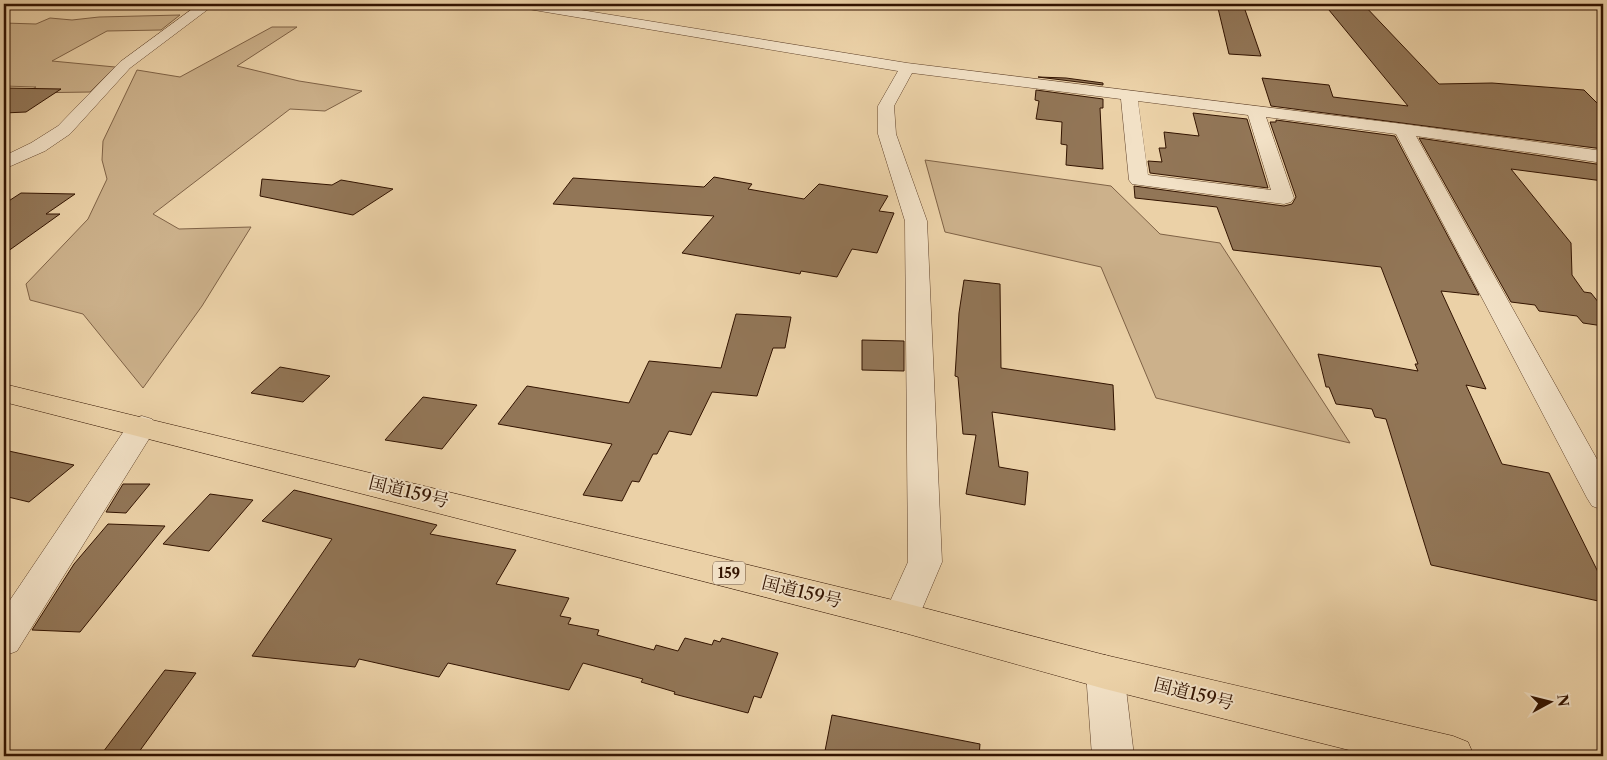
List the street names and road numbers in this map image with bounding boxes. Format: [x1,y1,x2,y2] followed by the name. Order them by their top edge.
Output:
[367,471,451,513] street label: 国道159号
[713,562,745,584] road number: 159
[760,571,844,613] street label: 国道159号
[1152,673,1236,715] street label: 国道159号

